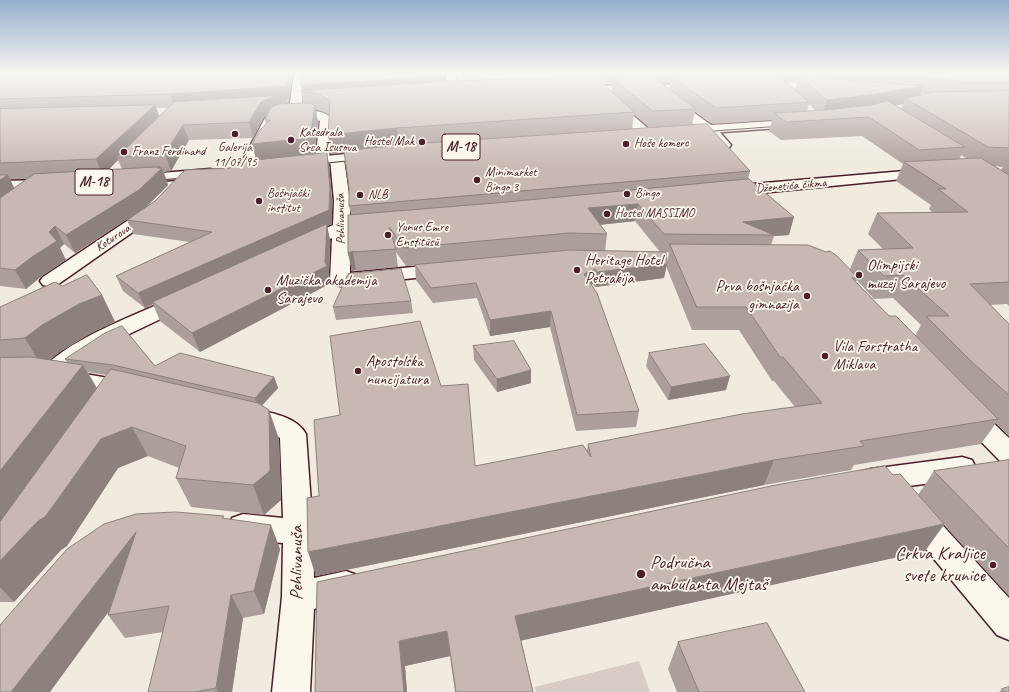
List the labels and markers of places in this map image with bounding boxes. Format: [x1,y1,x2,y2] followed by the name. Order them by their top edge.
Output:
[299,125,356,156] place label: Katedrala Srca Isusova
[230,129,240,139] marker: Galerija 11/07/95
[364,134,414,150] place label: Hostel Mak
[286,135,296,145] marker: Katedrala Srca Isusova
[634,136,689,152] place label: Hoše komerc
[417,137,427,147] marker: Hostel Mak
[621,139,631,149] marker: Hoše komerc
[213,140,257,171] place label: Galerija 11/07/95
[132,144,205,160] place label: Franz Ferdinand
[119,147,129,157] marker: Franz Ferdinand
[485,165,537,196] place label: Minimarket Bingo 3
[472,175,482,185] marker: Minimarket Bingo 3
[267,186,309,217] place label: Bošnjački institut
[635,186,659,202] place label: Bingo
[368,187,388,203] place label: NLB
[622,189,632,199] marker: Bingo
[355,190,365,200] marker: NLB
[254,196,264,206] marker: Bošnjački institut
[615,206,694,222] place label: Hostel MASSIMO
[602,209,612,219] marker: Hostel MASSIMO
[396,220,448,251] place label: Yunus Emre Enstitüsü
[383,230,393,240] marker: Yunus Emre Enstitüsü
[585,251,662,289] place label: Heritage Hotel Petrakija
[867,256,945,294] place label: Olimpijski muzej Sarajevo
[572,265,582,275] marker: Heritage Hotel Petrakija
[854,270,864,280] marker: Olimpijski muzej Sarajevo
[276,271,377,309] place label: Muzička akademija Sarajevo
[716,277,799,315] place label: Prva bošnjačka gimnazija
[263,285,273,295] marker: Muzička akademija Sarajevo
[802,291,812,301] marker: Prva bošnjačka gimnazija
[833,337,917,375] place label: Vila Forstratha Miklaua
[820,351,830,361] marker: Vila Forstratha Miklaua
[366,352,428,390] place label: Apostolska nuncijatura
[353,366,363,376] marker: Apostolska nuncijatura
[895,543,985,587] place label: Crkva Kraljice svete krunice
[650,552,767,596] place label: Područna ambulanta Mejtaš
[988,560,998,570] marker: Crkva Kraljice svete krunice
[635,568,647,580] marker: Područna ambulanta Mejtaš

